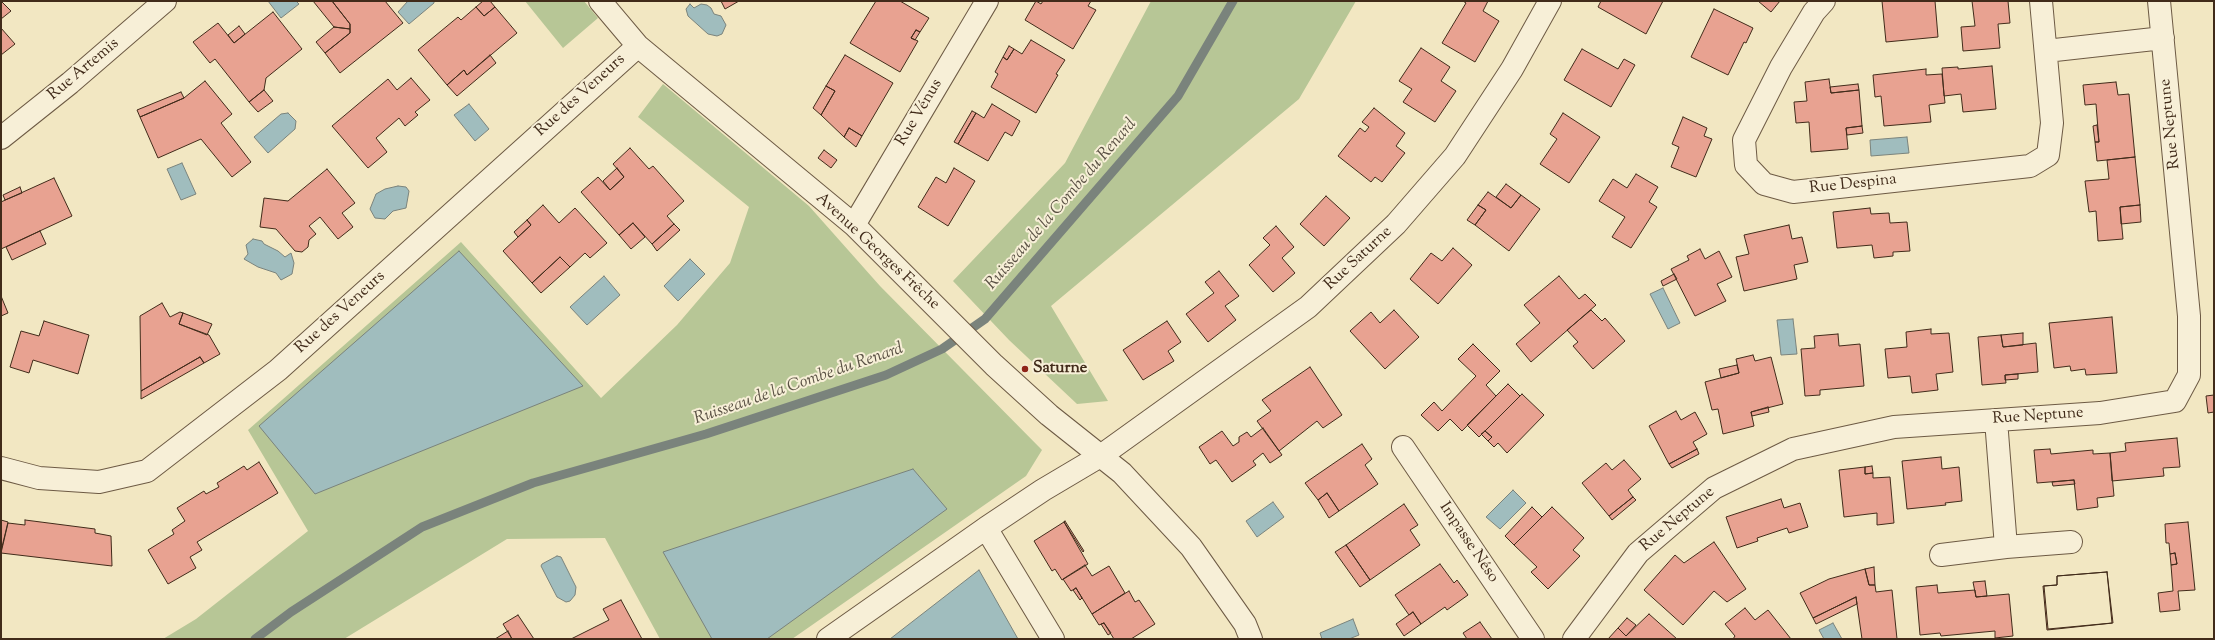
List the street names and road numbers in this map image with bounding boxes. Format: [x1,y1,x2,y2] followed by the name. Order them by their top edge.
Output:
[45,35,123,105] street label: Rue Artemis
[532,51,630,141] street label: Rue des Veneurs
[893,76,947,150] street label: Rue Vénus
[2157,78,2185,170] street label: Rue Neptune
[1808,171,1898,199] street label: Rue Despina
[811,189,943,315] street label: Avenue Georges Frêche
[1321,223,1397,295] street label: Rue Saturne
[292,268,390,358] street label: Rue des Veneurs
[1992,404,2084,430] street label: Rue Neptune
[1637,483,1719,557] street label: Rue Neptune
[1434,499,1502,587] street label: Impasse Néso

